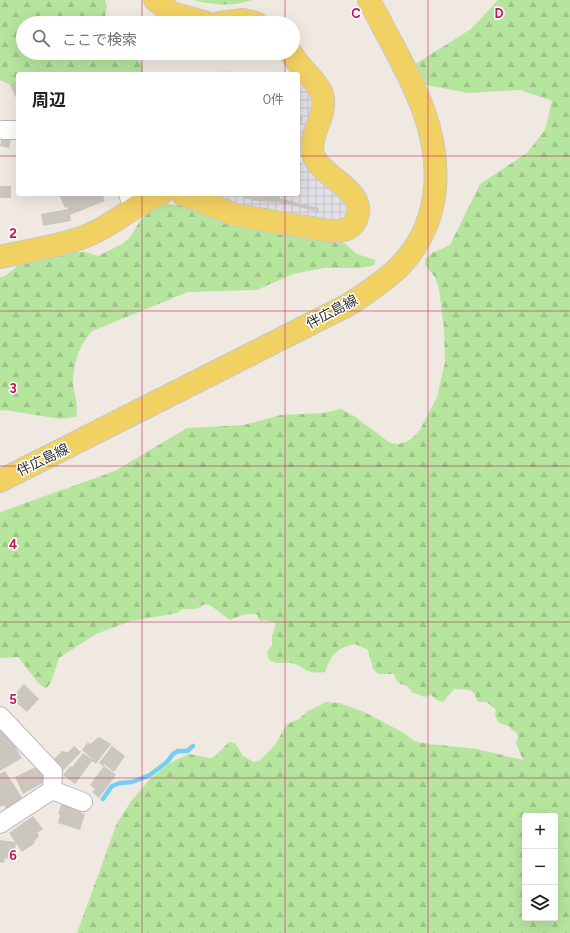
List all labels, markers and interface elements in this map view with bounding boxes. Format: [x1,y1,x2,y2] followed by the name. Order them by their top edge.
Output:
[351,6,361,21] text: C
[494,6,504,21] text: D
[16,16,300,60] search box
[30,27,52,49] icon: search
[62,31,137,49] text: ここで検索
[32,90,66,110] text: 周辺
[263,92,284,107] text: 0件
[9,226,17,241] text: 2
[303,291,361,333] street label: 伴広島線
[9,381,17,396] text: 3
[14,440,72,480] street label: 伴広島線
[9,537,17,552] text: 4
[9,692,17,707] text: 5
[522,813,558,921] map controls
[522,813,558,849] button: +
[9,848,17,863] text: 6
[522,849,558,885] button: −
[522,885,558,921] button: layers

